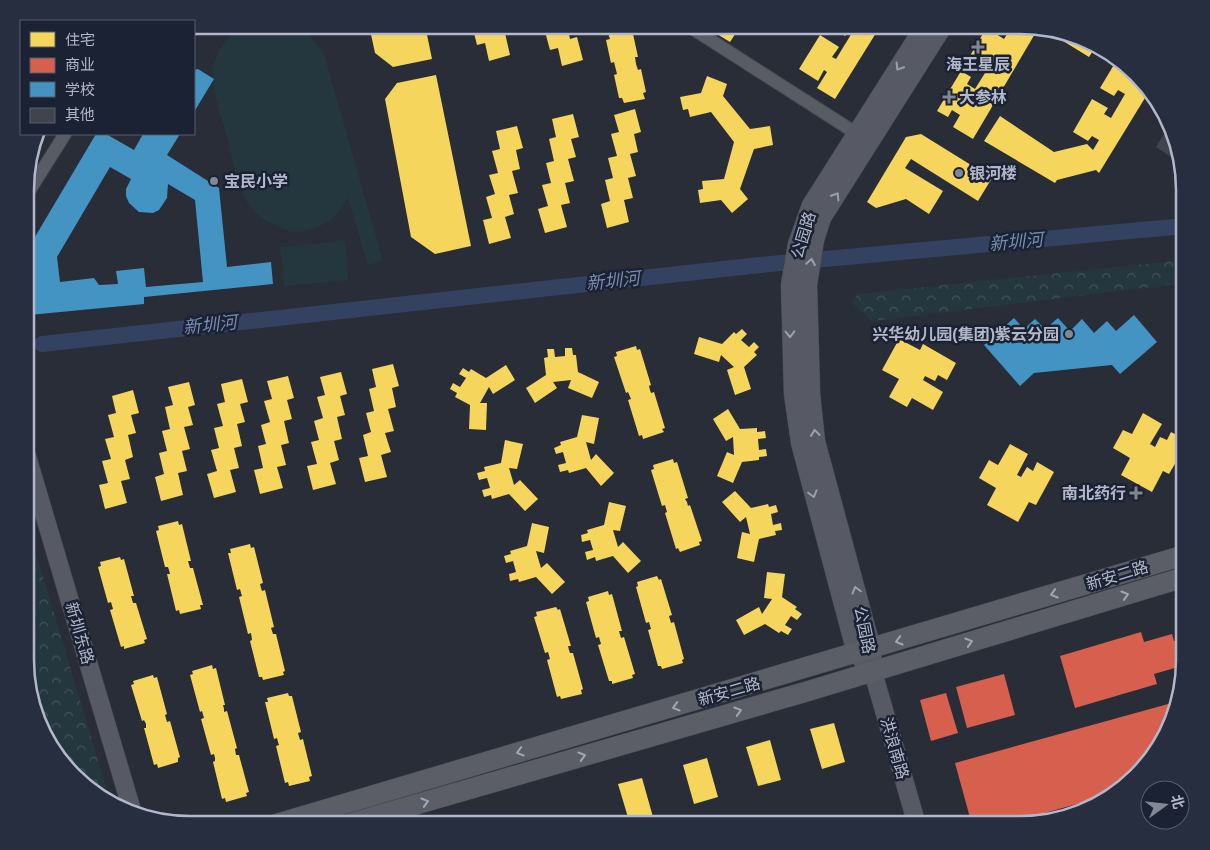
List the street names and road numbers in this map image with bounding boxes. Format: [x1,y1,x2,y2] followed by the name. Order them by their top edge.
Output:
[788,210,819,261] street label: 公园路
[1084,558,1150,593] street label: 新安二路
[63,600,97,666] street label: 新圳东路
[851,605,878,655] street label: 公园路
[696,674,762,708] street label: 新安二路
[878,715,912,781] street label: 洪浪南路

